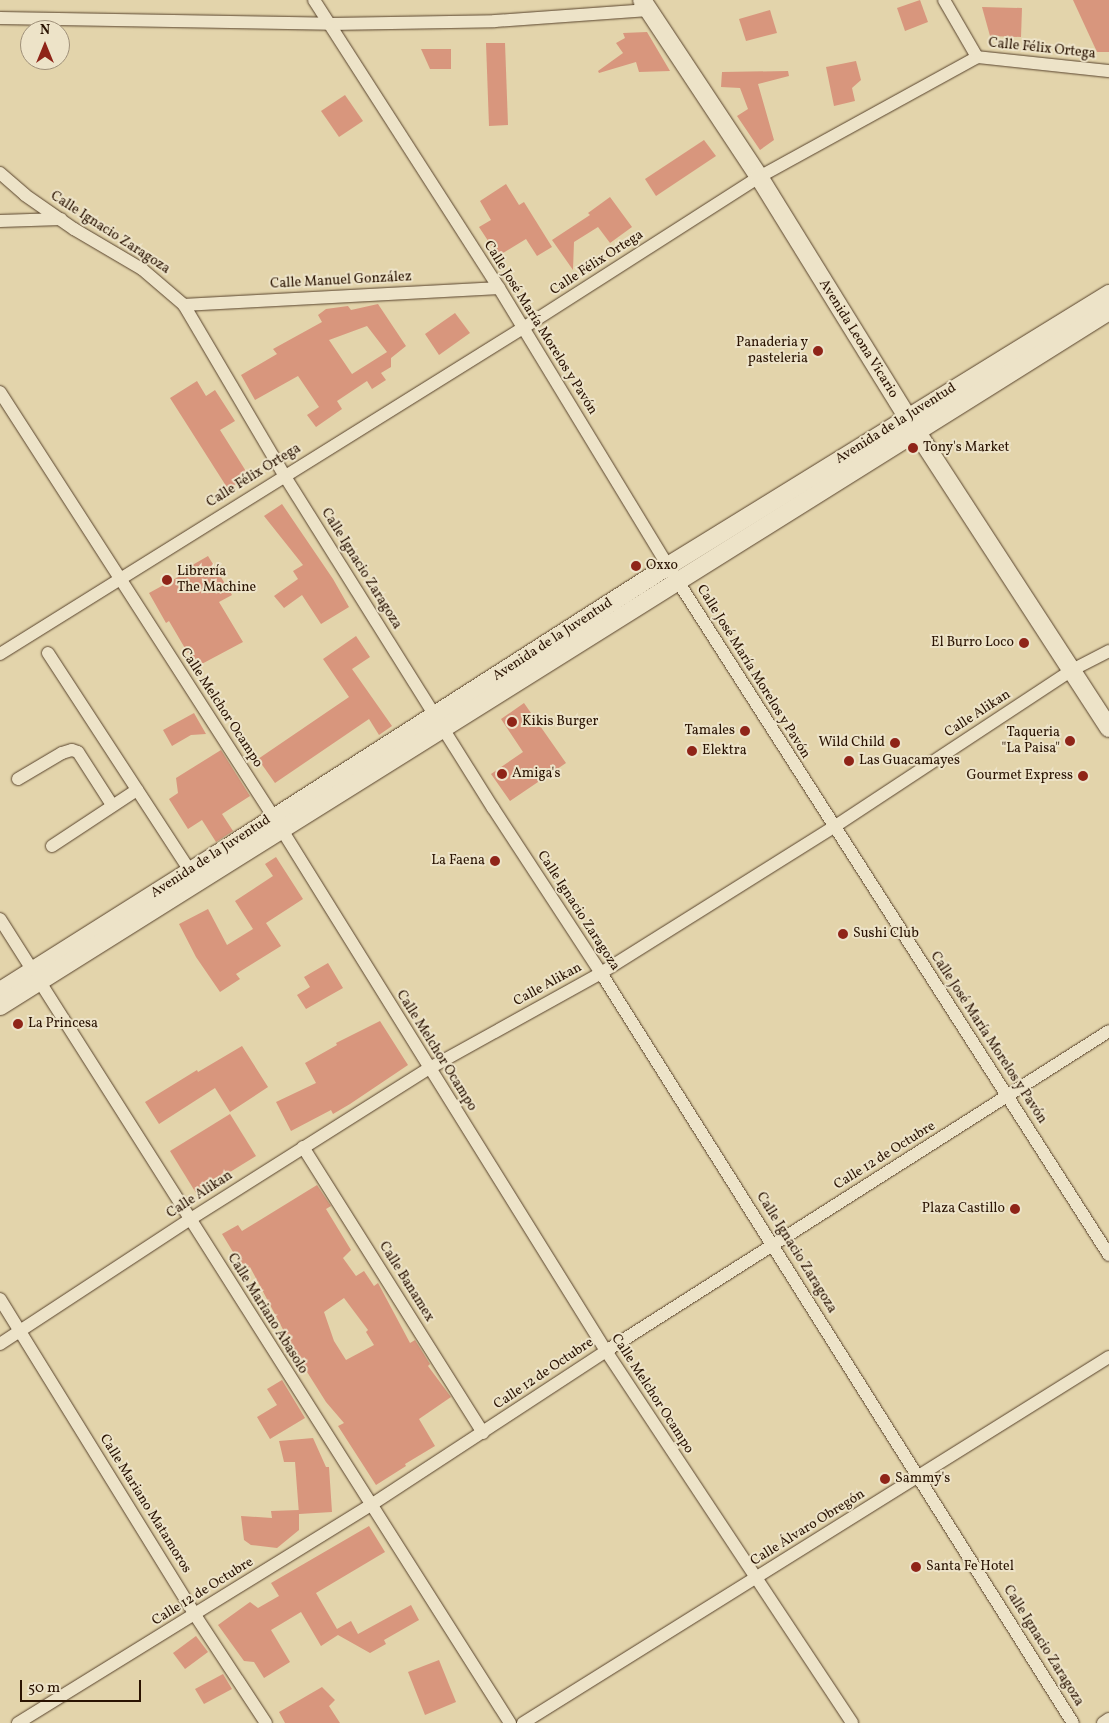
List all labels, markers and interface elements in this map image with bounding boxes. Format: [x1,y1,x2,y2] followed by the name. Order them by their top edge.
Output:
[20,20,70,70] north arrow
[40,21,50,40] text: N
[987,35,1097,63] street label: Calle Félix Ortega
[47,188,173,278] street label: Calle Ignacio Zaragoza
[547,227,647,299] street label: Calle Félix Ortega
[479,238,601,418] street label: Calle José María Morelos y Pavón
[270,269,412,293] street label: Calle Manuel González
[815,276,901,402] street label: Avenida Leona Vicario
[736,335,808,368] place label: Panaderia y pasteleria
[812,345,824,357] marker: Panaderia y pasteleria
[832,380,960,468] street label: Avenida de la Juventud
[204,440,304,512] street label: Calle Félix Ortega
[923,440,1009,456] place label: Tony's Market
[907,442,919,454] marker: Tony's Market
[317,505,405,633] street label: Calle Ignacio Zaragoza
[646,558,678,574] place label: Oxxo
[630,560,642,572] marker: Oxxo
[177,564,256,596] place label: Librería The Machine
[161,574,173,586] marker: Librería The Machine
[692,582,814,762] street label: Calle José María Morelos y Pavón
[490,595,616,685] street label: Avenida de la Juventud
[931,635,1014,651] place label: El Burro Loco
[1018,637,1030,649] marker: El Burro Loco
[176,645,266,771] street label: Calle Melchor Ocampo
[942,686,1014,742] street label: Calle Alikan
[522,714,598,730] place label: Kikis Burger
[506,716,518,728] marker: Kikis Burger
[685,723,735,739] place label: Tamales
[739,725,751,737] marker: Tamales
[1002,725,1060,758] place label: Taqueria "La Paisa"
[819,735,885,751] place label: Wild Child
[1064,735,1076,747] marker: Taqueria "La Paisa"
[889,737,901,749] marker: Wild Child
[702,743,747,759] place label: Elektra
[686,745,698,757] marker: Elektra
[859,753,960,769] place label: Las Guacamayes
[843,755,855,767] marker: Las Guacamayes
[512,766,560,782] place label: Amiga's
[496,768,508,780] marker: Amiga's
[967,768,1073,784] place label: Gourmet Express
[1077,770,1089,782] marker: Gourmet Express
[148,812,274,902] street label: Avenida de la Juventud
[533,848,623,974] street label: Calle Ignacio Zaragoza
[431,853,485,869] place label: La Faena
[489,855,501,867] marker: La Faena
[853,926,919,942] place label: Sushi Club
[837,928,849,940] marker: Sushi Club
[926,949,1050,1127] street label: Calle José María Morelos y Pavón
[511,959,585,1011] street label: Calle Alikan
[392,988,480,1114] street label: Calle Melchor Ocampo
[28,1016,98,1032] place label: La Princesa
[12,1018,24,1030] marker: La Princesa
[831,1118,939,1194] street label: Calle 12 de Octubre
[164,1167,236,1223] street label: Calle Alikan
[752,1189,840,1317] street label: Calle Ignacio Zaragoza
[922,1201,1005,1217] place label: Plaza Castillo
[1009,1203,1021,1215] marker: Plaza Castillo
[375,1239,437,1325] street label: Calle Banamex
[223,1251,311,1377] street label: Calle Mariano Abasolo
[607,1331,697,1457] street label: Calle Melchor Ocampo
[491,1334,597,1414] street label: Calle 12 de Octubre
[95,1432,195,1576] street label: Calle Mariano Matamoros
[895,1471,950,1487] place label: Sammy's
[879,1473,891,1485] marker: Sammy's
[748,1486,868,1570] street label: Calle Álvaro Obregón
[149,1554,257,1630] street label: Calle 12 de Octubre
[926,1559,1014,1575] place label: Santa Fe Hotel
[910,1561,922,1573] marker: Santa Fe Hotel
[999,1582,1087,1710] street label: Calle Ignacio Zaragoza
[22,1670,144,1702] scale bar
[28,1678,60,1699] text: 50 m

